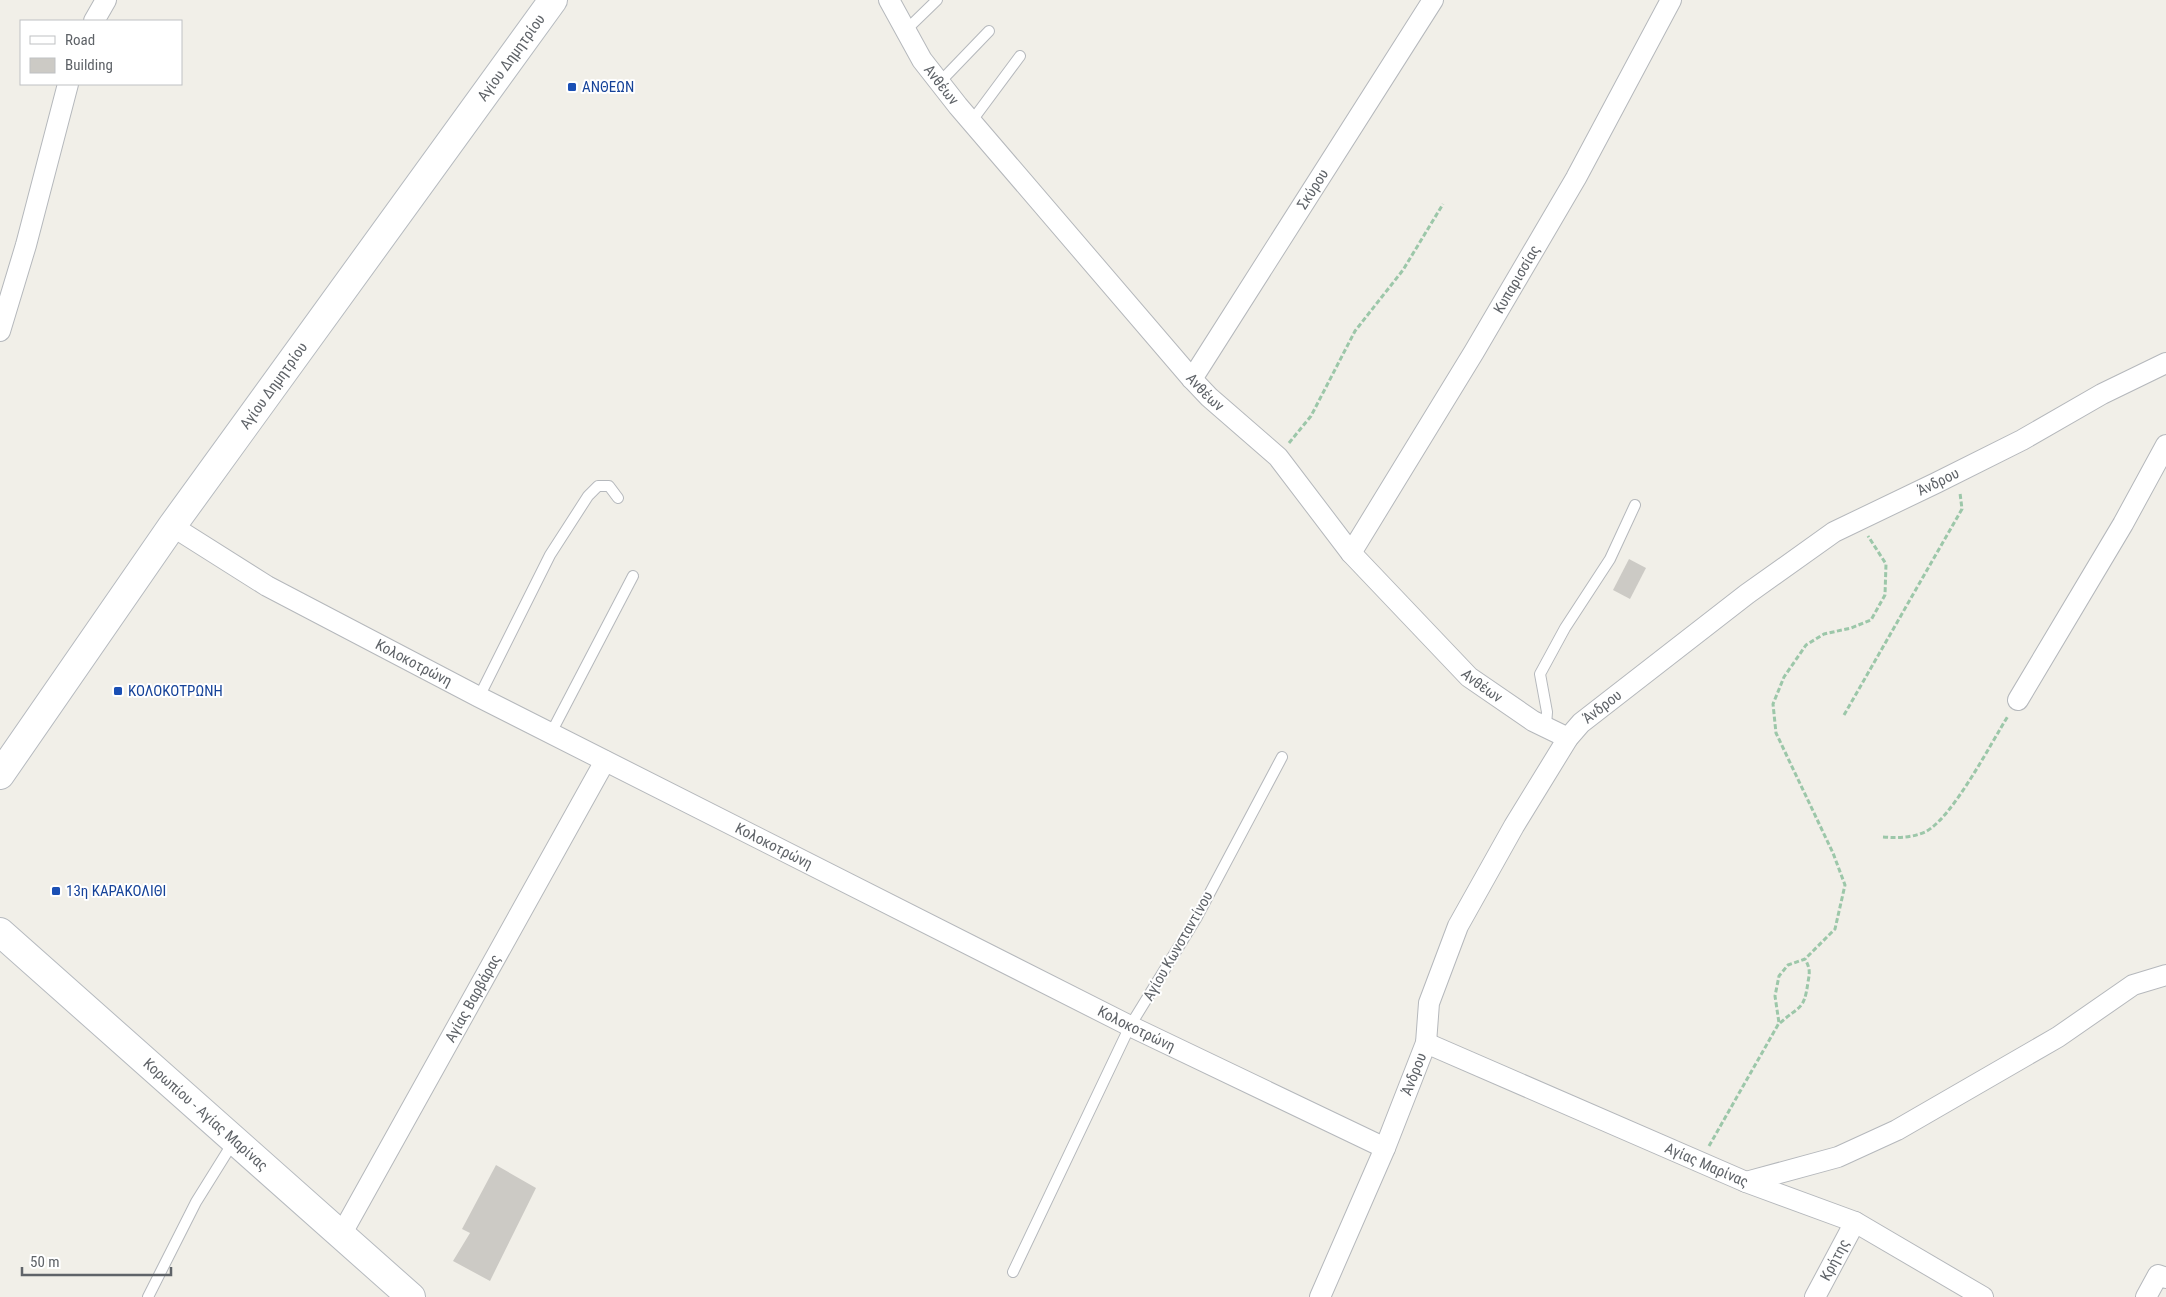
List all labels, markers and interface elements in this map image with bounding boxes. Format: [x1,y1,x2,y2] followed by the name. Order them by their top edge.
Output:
[474,11,549,105] street label: Αγίου Δημητρίου
[20,20,182,85] legend
[65,31,95,49] text: Road
[65,56,113,74] text: Building
[920,61,963,109] street label: Ανθέων
[582,78,634,96] place label: ΑΝΘΕΩΝ
[566,81,578,93] marker: ΑΝΘΕΩΝ
[1293,166,1332,213] street label: Σκύρου
[1490,242,1544,317] street label: Κυπαρισσίας
[236,339,311,433] street label: Αγίου Δημητρίου
[1182,370,1228,415] street label: Ανθέων
[1914,464,1962,500] street label: Άνδρου
[372,635,455,690] street label: Κολοκοτρώνη
[1457,665,1506,707] street label: Ανθέων
[128,682,223,700] place label: ΚΟΛΟΚΟΤΡΩΝΗ
[112,685,124,697] marker: ΚΟΛΟΚΟΤΡΩΝΗ
[1579,686,1625,727] street label: Άνδρου
[732,819,815,873] street label: Κολοκοτρώνη
[66,882,166,900] place label: 13η ΚΑΡΑΚΟΛΙΘΙ
[50,885,62,897] marker: 13η ΚΑΡΑΚΟΛΙΘΙ
[1139,888,1217,1004] street label: Αγίου Κωνσταντίνου
[441,951,505,1045] street label: Αγίας Βαρβάρας
[1095,1002,1178,1055] street label: Κολοκοτρώνη
[1397,1050,1430,1098] street label: Άνδρου
[140,1055,272,1175] street label: Κορωπίου - Αγίας Μαρίνας
[1662,1139,1751,1191] street label: Αγίας Μαρίνας
[1816,1236,1853,1284] street label: Κρήτης
[22,1244,171,1276] scale bar
[30,1253,60,1271] text: 50 m

